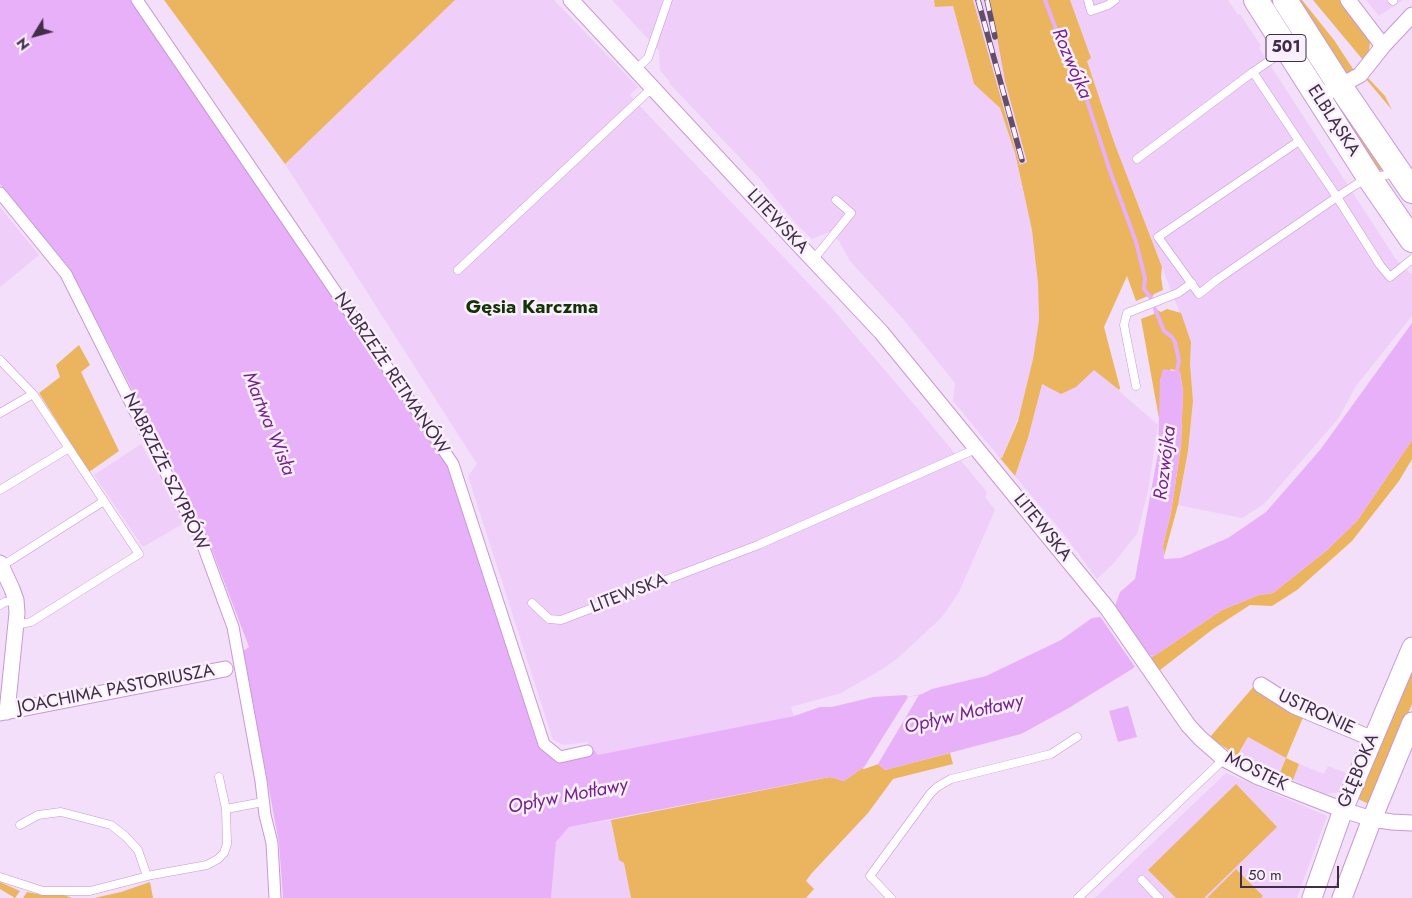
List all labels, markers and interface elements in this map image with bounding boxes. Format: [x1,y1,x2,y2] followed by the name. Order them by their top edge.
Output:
[10,10,60,60] north arrow
[1046,25,1096,103] water label: Rozwójka
[12,34,34,54] text: N
[1266,34,1306,62] road number: 501
[1302,81,1364,161] street label: ELBLĄSKA
[742,185,812,259] street label: LITEWSKA
[329,289,453,459] street label: NABRZEŻE RETMANÓW
[466,297,598,319] district label: Gęsia Karczma
[237,369,299,479] water label: Martwa Wisła
[117,390,213,554] street label: NABRZEŻE SZYPRÓW
[1150,425,1182,501] water label: Rozwójka
[1008,490,1076,566] street label: LITEWSKA
[588,569,670,619] street label: LITEWSKA
[16,660,216,720] street label: JOACHIMA PASTORIUSZA
[1274,686,1358,740] street label: USTRONIE
[902,690,1026,740] water label: Opływ Motławy
[1334,731,1384,811] street label: GŁĘBOKA
[1221,748,1291,796] street label: MOSTEK
[506,774,630,820] water label: Opływ Motławy
[1242,856,1341,888] scale bar
[1248,864,1282,886] text: 50 m

